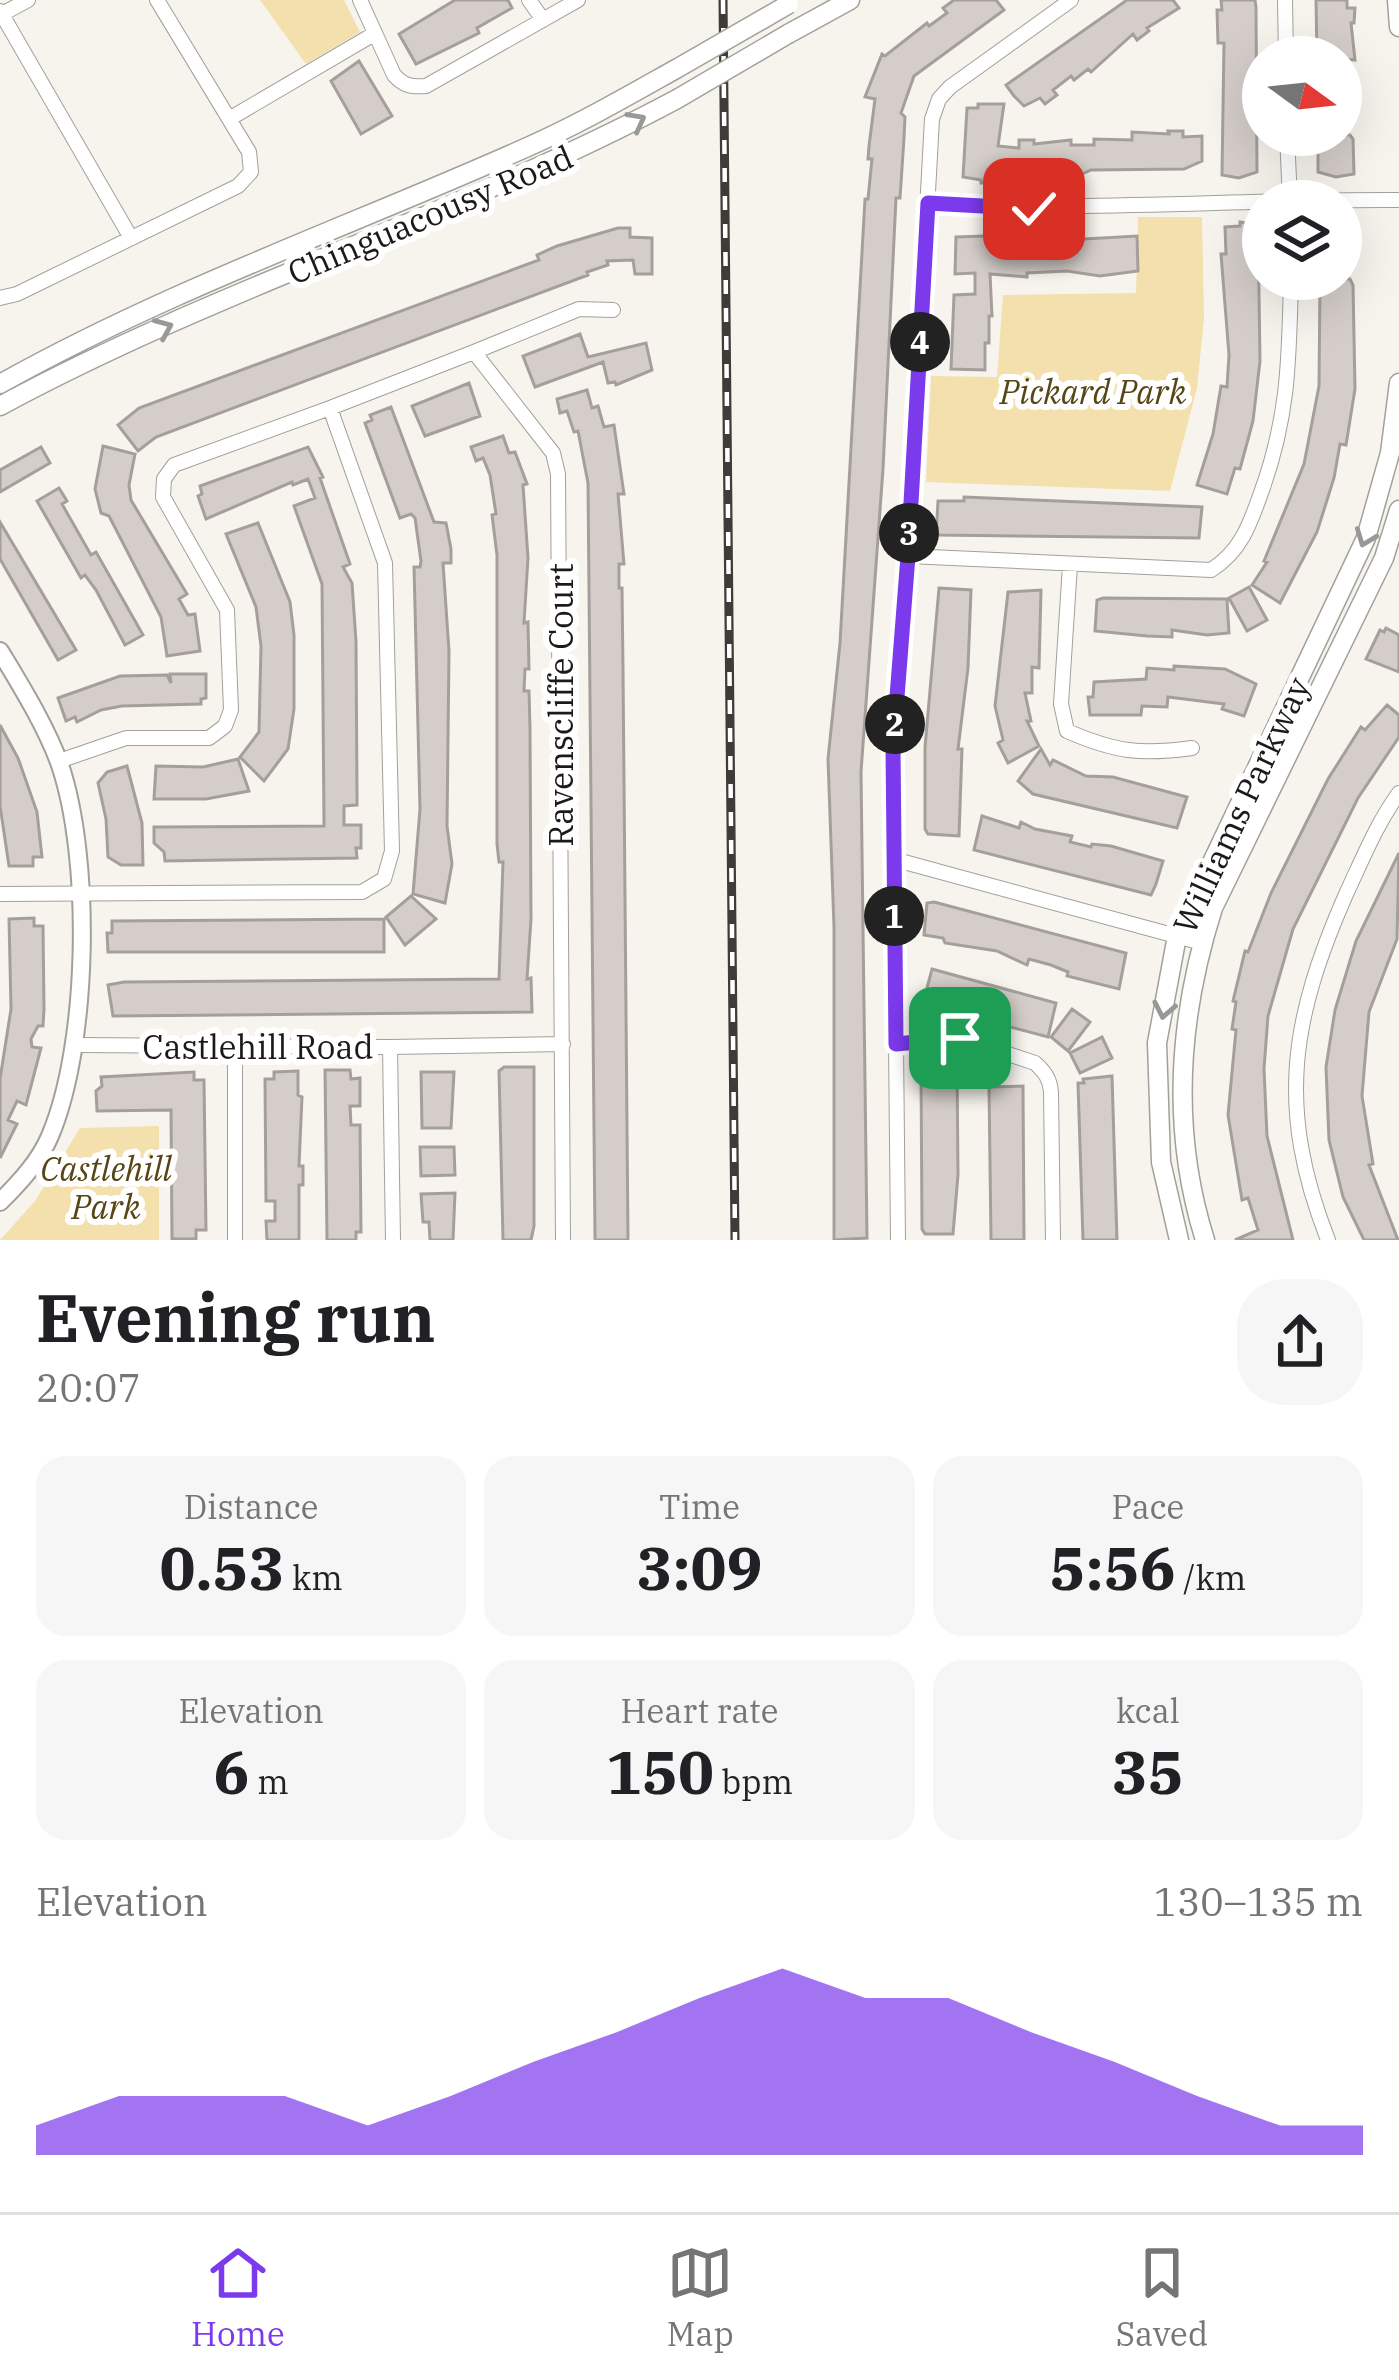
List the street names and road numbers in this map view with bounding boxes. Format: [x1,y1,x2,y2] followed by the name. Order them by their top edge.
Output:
[281,135,579,293] street label: Chinguacousy Road
[539,563,582,847] street label: Ravenscliffe Court
[1163,670,1319,940] street label: Williams Parkway
[142,1025,374,1068] street label: Castlehill Road

